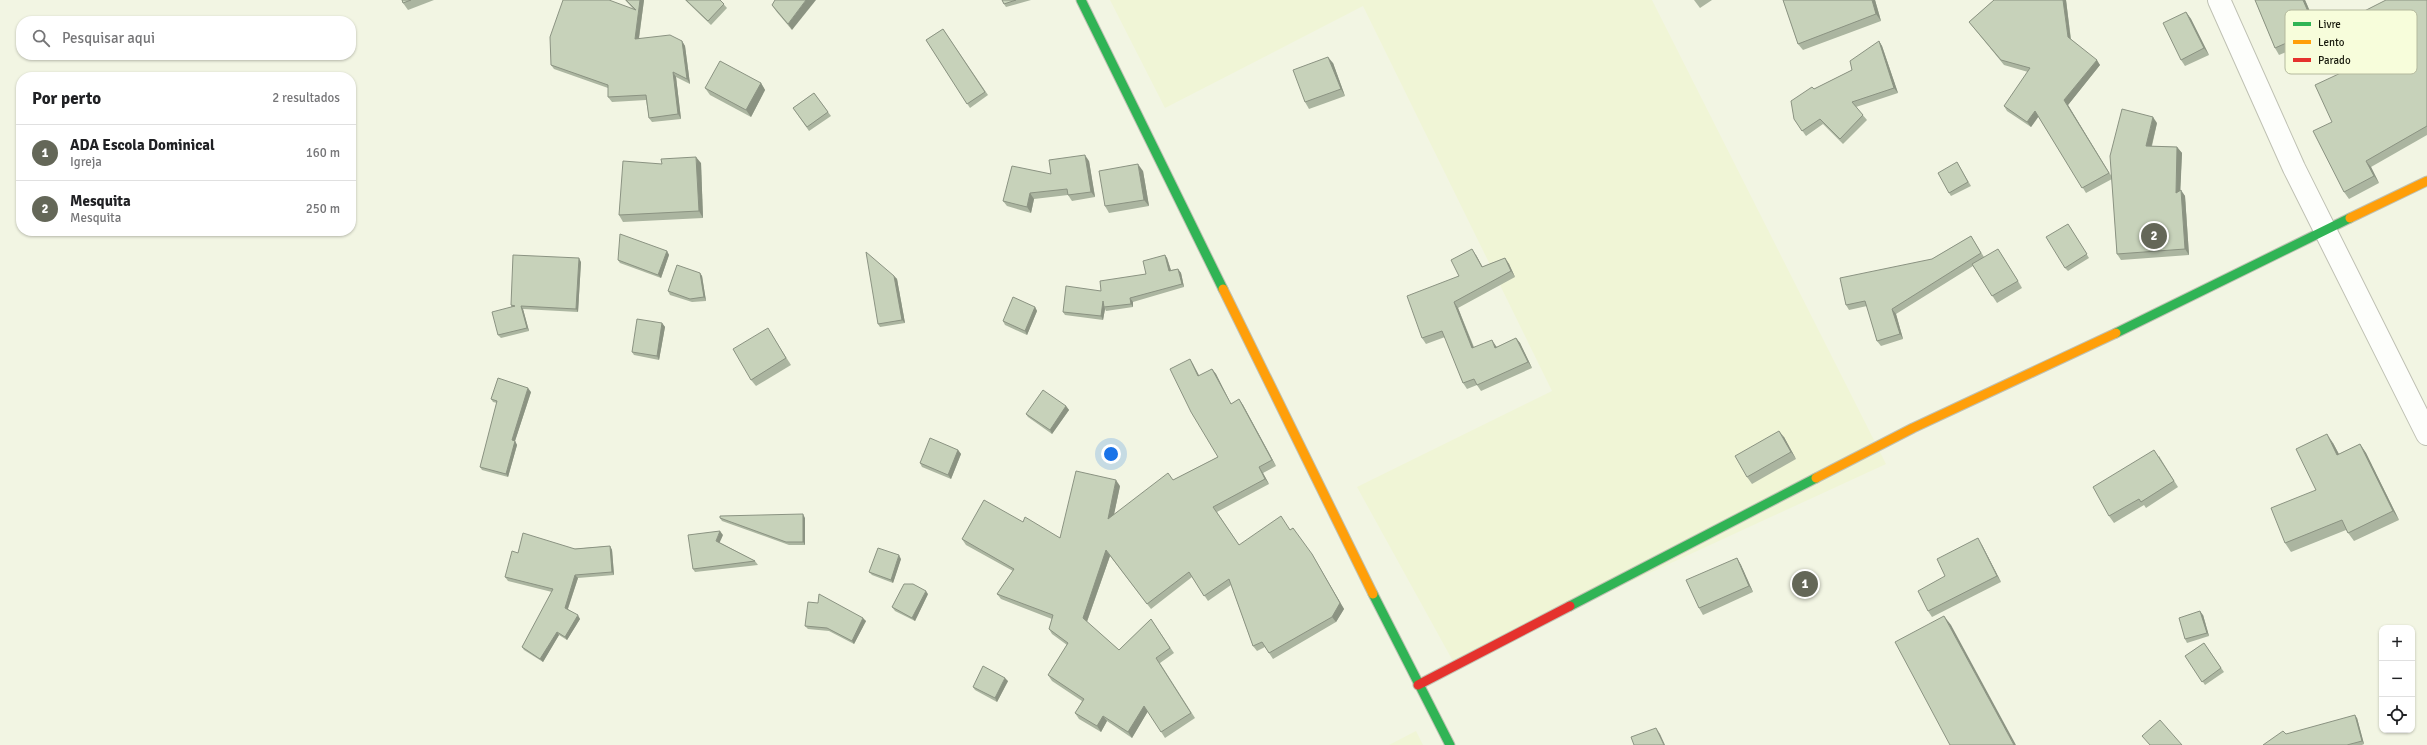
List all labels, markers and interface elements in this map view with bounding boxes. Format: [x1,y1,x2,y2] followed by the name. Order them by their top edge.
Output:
[2285,10,2417,74] legend
[16,16,356,60] search box
[2318,18,2341,31] text: Livre
[30,27,52,49] icon: search
[62,29,155,47] text: Pesquisar aqui
[2318,36,2345,49] text: Lento
[2318,54,2351,67] text: Parado
[32,88,101,109] text: Por perto
[272,90,340,106] text: 2 resultados
[70,136,215,154] text: ADA Escola Dominical
[41,145,49,161] text: 1
[306,145,340,161] text: 160 m
[70,154,102,170] text: Igreja
[70,192,131,210] text: Mesquita
[41,201,49,217] text: 2
[306,201,340,217] text: 250 m
[70,210,121,226] text: Mesquita
[2141,221,2167,251] pin: 2
[1101,444,1121,464] your location
[1792,569,1818,599] pin: 1
[2379,625,2415,733] map controls
[2379,625,2415,661] button: +
[2379,661,2415,697] button: −
[2379,697,2415,733] button: locate

